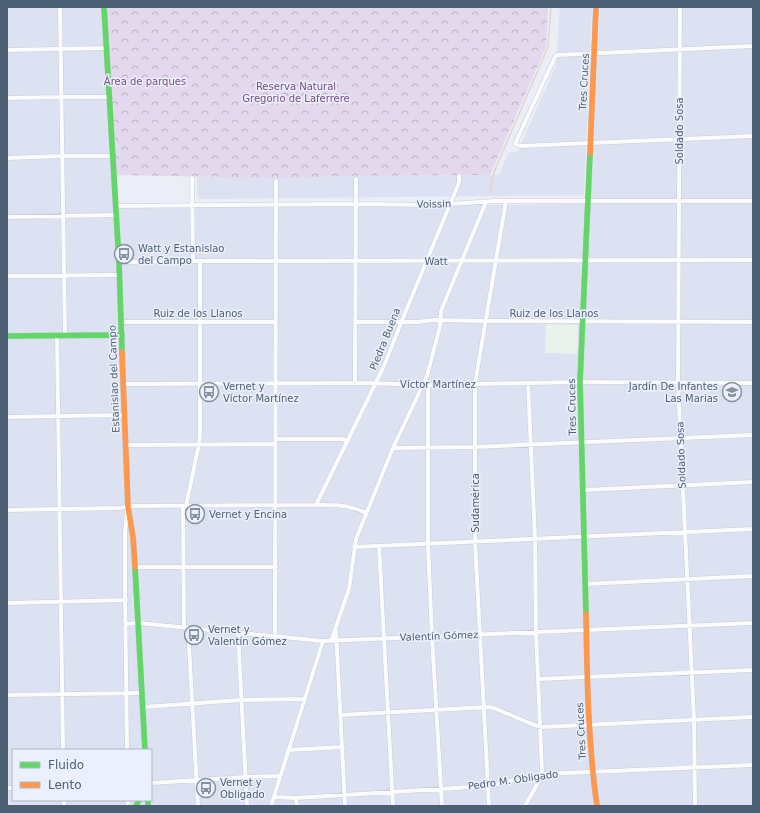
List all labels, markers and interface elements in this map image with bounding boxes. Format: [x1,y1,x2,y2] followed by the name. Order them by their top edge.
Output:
[577,53,591,112] street label: Tres Cruces
[104,75,186,87] park label: Área de parques
[242,81,350,104] park label: Reserva Natural Gregorio de Laferrère
[674,97,685,165] street label: Soldado Sosa
[417,198,451,210] street label: Voissin
[113,243,135,265] bus stop icon: Watt y Estanislao del Campo
[138,243,224,266] place label: Watt y Estanislao del Campo
[424,256,448,267] street label: Watt
[367,306,403,372] street label: Piedra Buena
[153,308,243,319] street label: Ruiz de los Llanos
[509,308,599,319] street label: Ruiz de los Llanos
[107,325,121,433] street label: Estanislao del Campo
[566,378,578,437] street label: Tres Cruces
[400,379,476,390] street label: Víctor Martínez
[198,381,220,403] bus stop icon: Vernet y Víctor Martínez
[223,381,299,404] place label: Vernet y Víctor Martínez
[628,381,718,404] place label: Jardín De Infantes Las Marias
[721,381,743,403] school or university icon: Jardín De Infantes Las Marias
[674,421,688,489] street label: Soldado Sosa
[470,473,481,533] street label: Sudamérica
[184,503,206,525] bus stop icon: Vernet y Encina
[209,509,287,520] place label: Vernet y Encina
[183,624,205,646] bus stop icon: Vernet y Valentín Gómez
[208,624,287,647] place label: Vernet y Valentín Gómez
[399,629,479,643] street label: Valentín Gómez
[574,702,588,761] street label: Tres Cruces
[12,749,152,801] legend
[48,758,84,772] text: Fluido
[467,768,559,792] street label: Pedro M. Obligado
[195,777,217,799] bus stop icon: Vernet y Obligado
[220,777,265,800] place label: Vernet y Obligado
[48,778,82,792] text: Lento

